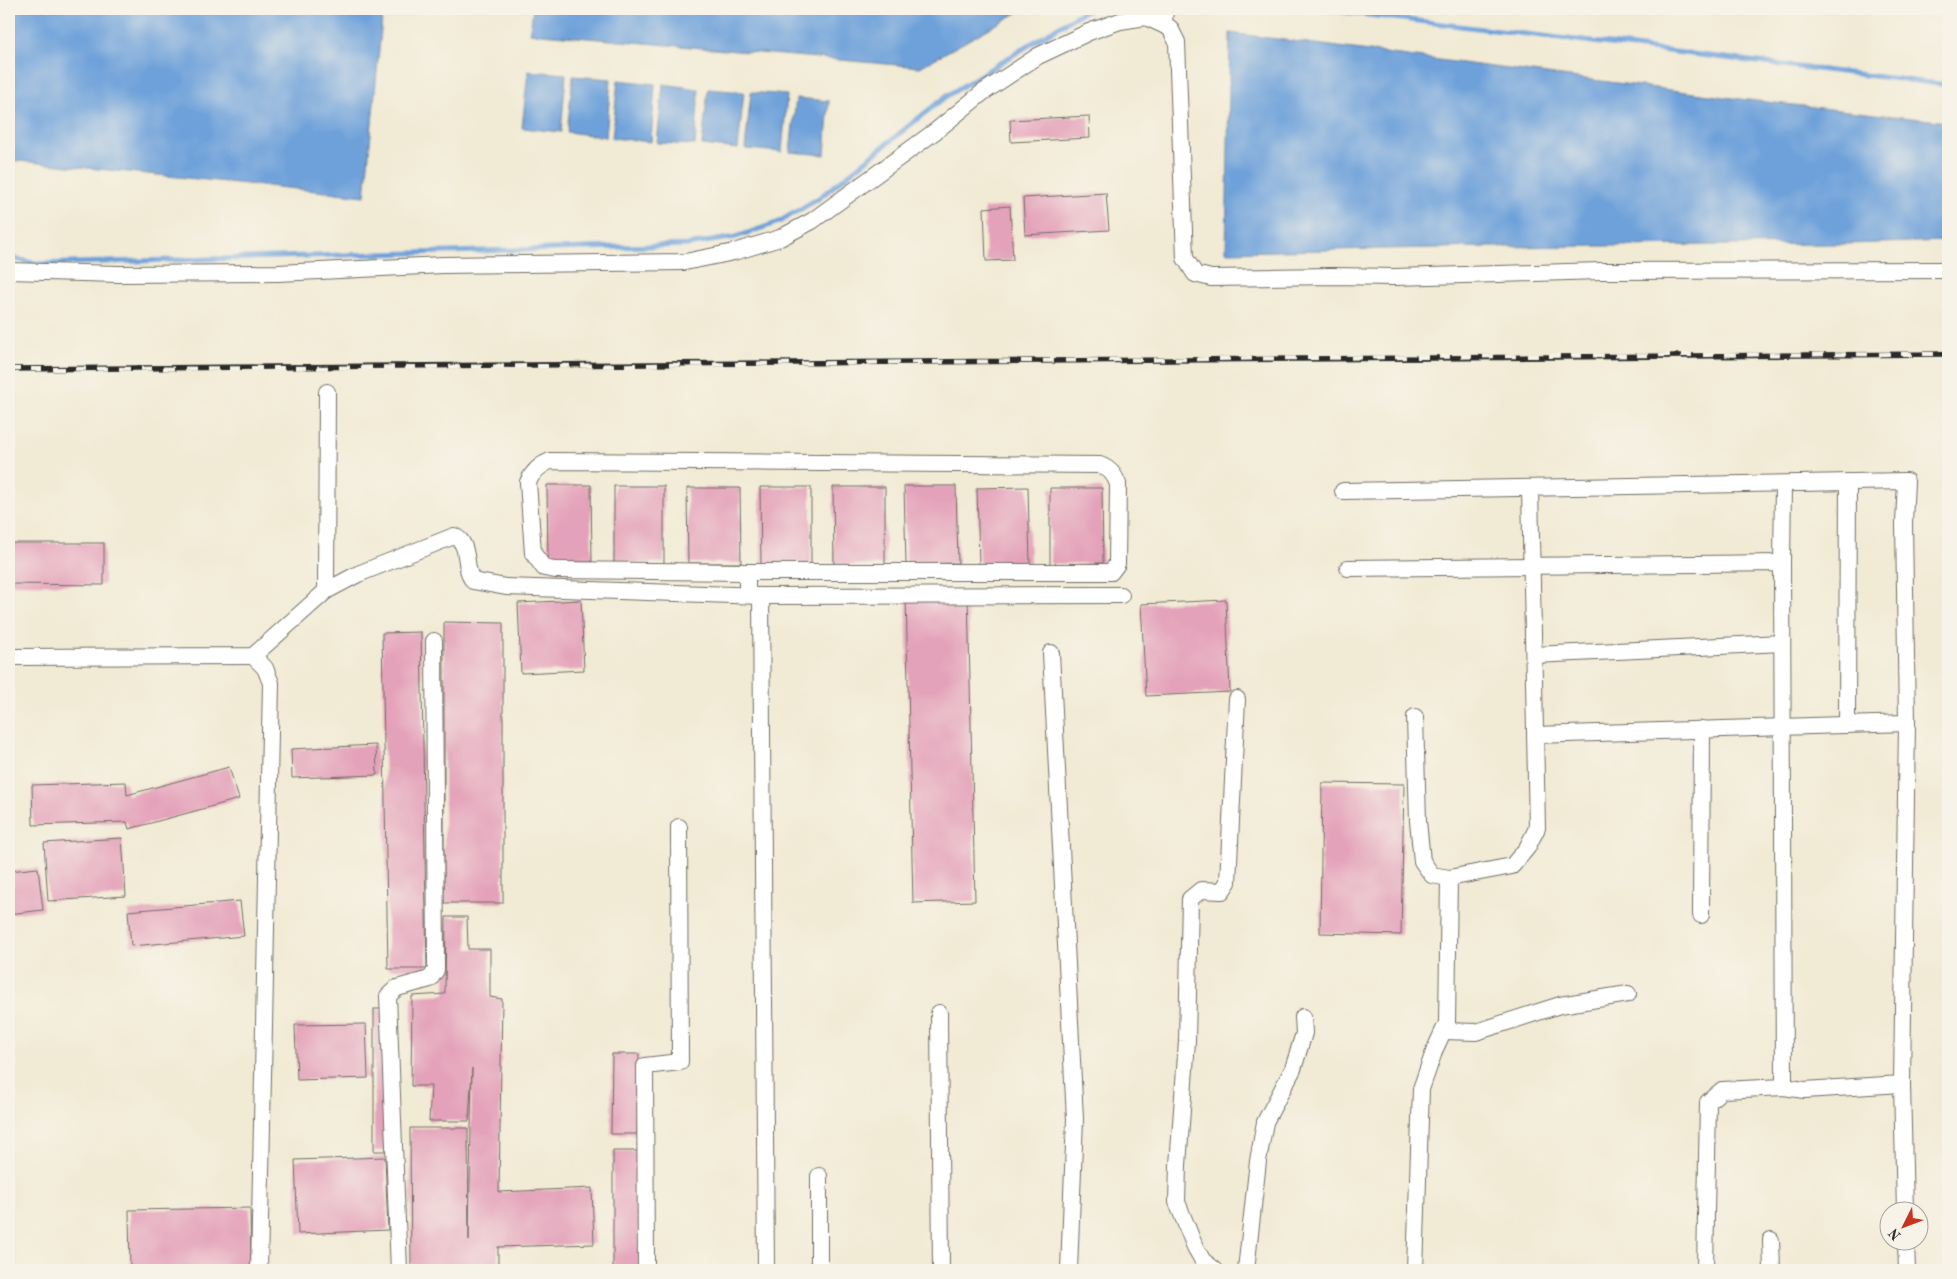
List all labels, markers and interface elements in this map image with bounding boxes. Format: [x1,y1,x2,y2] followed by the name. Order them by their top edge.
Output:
[1880,1202,1930,1252] north arrow
[1886,1225,1904,1243] text: N

